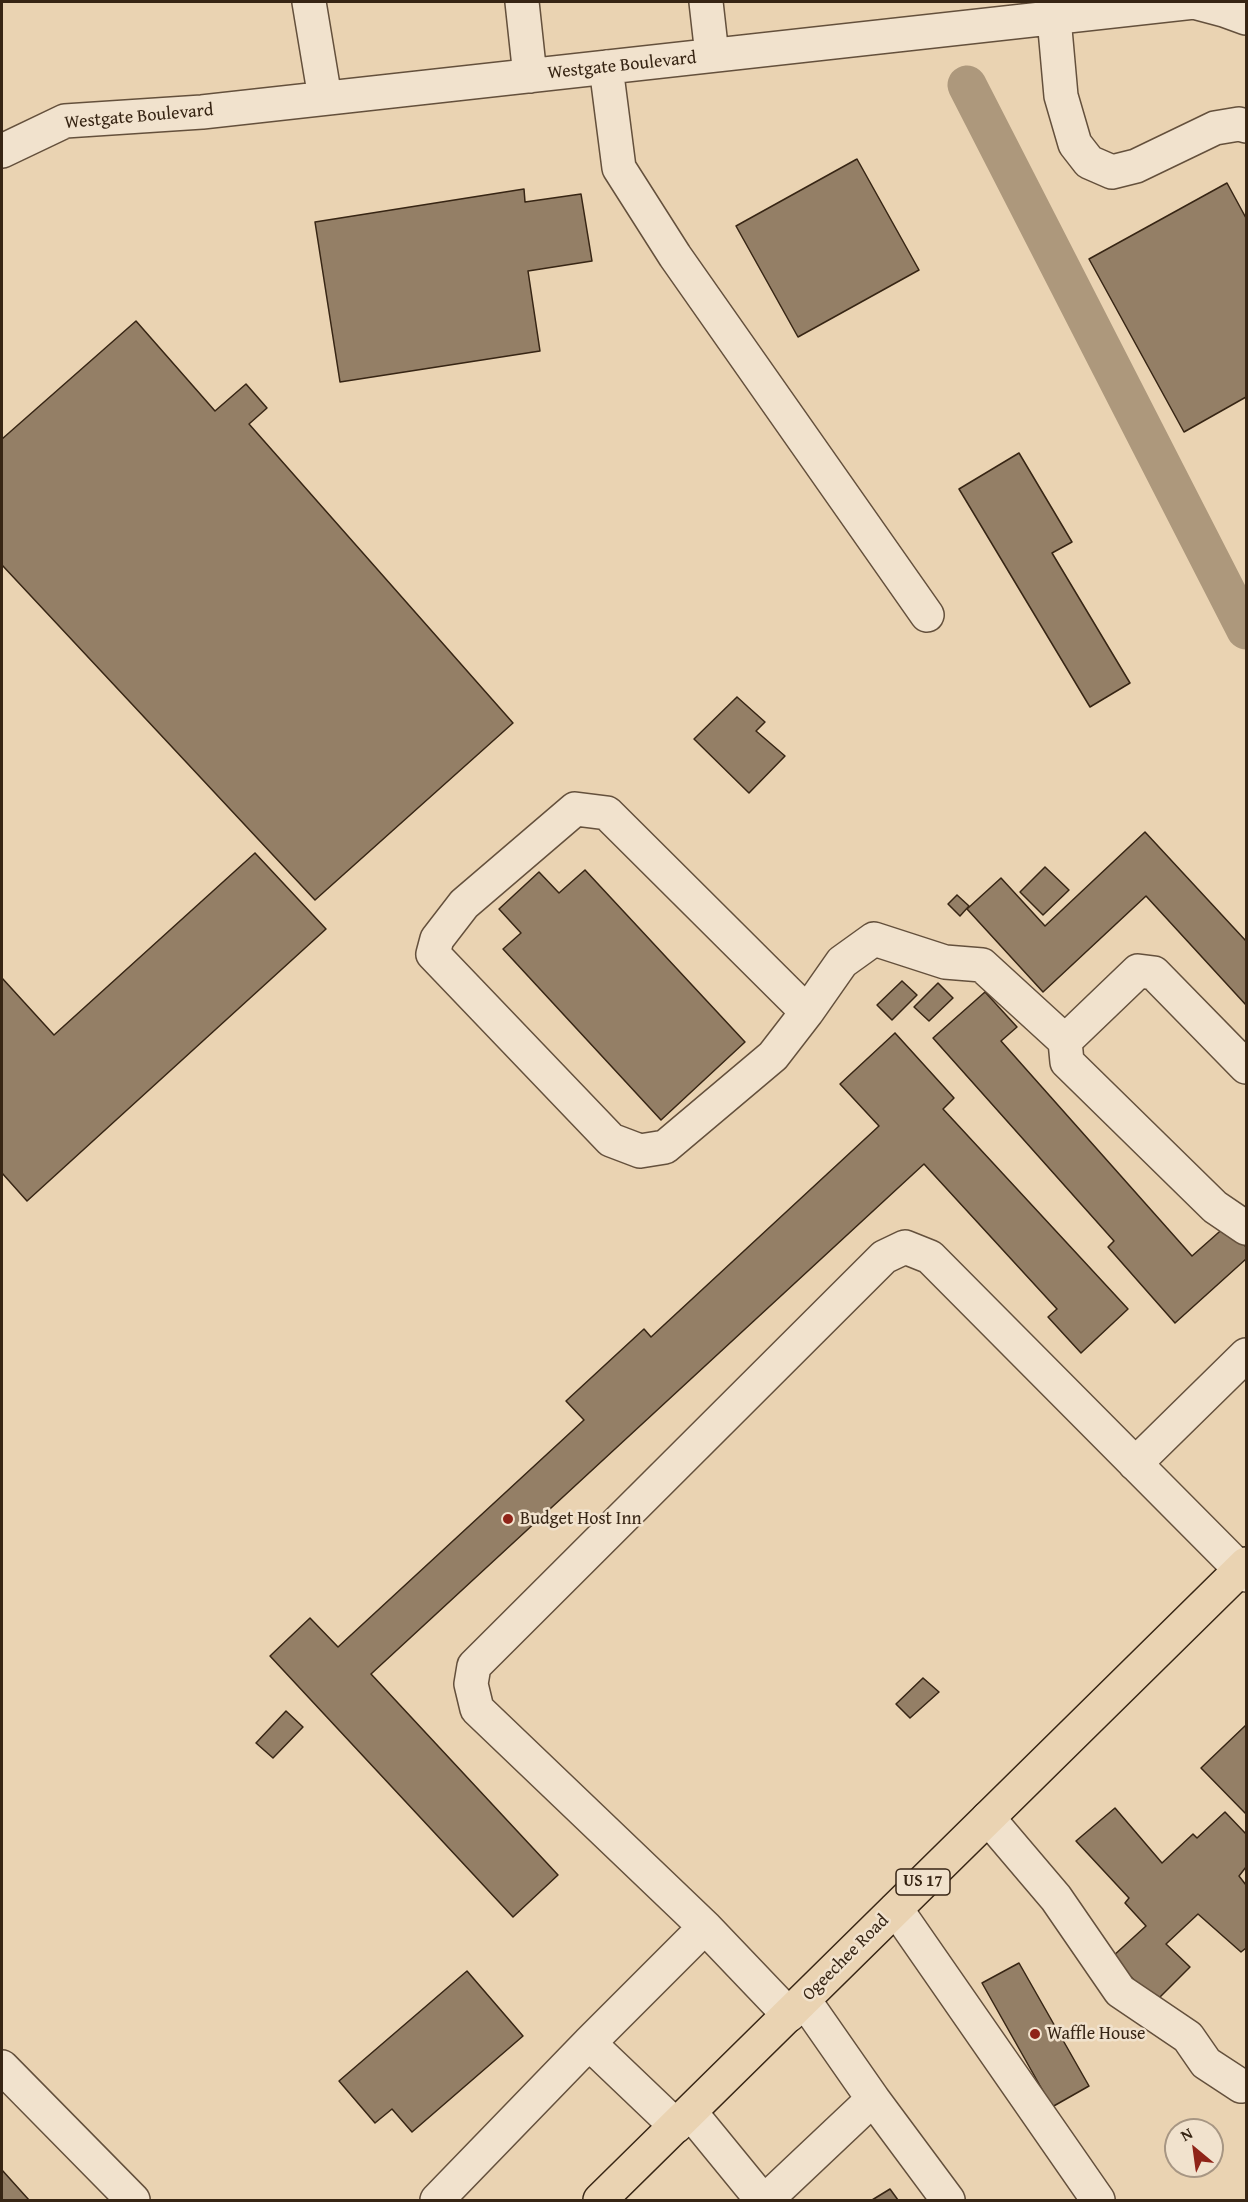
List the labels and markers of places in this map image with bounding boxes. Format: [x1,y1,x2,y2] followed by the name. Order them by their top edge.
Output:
[520,1508,642,1530] place label: Budget Host Inn
[501,1512,515,1526] marker: Budget Host Inn
[1047,2023,1146,2045] place label: Waffle House
[1028,2027,1042,2041] marker: Waffle House

